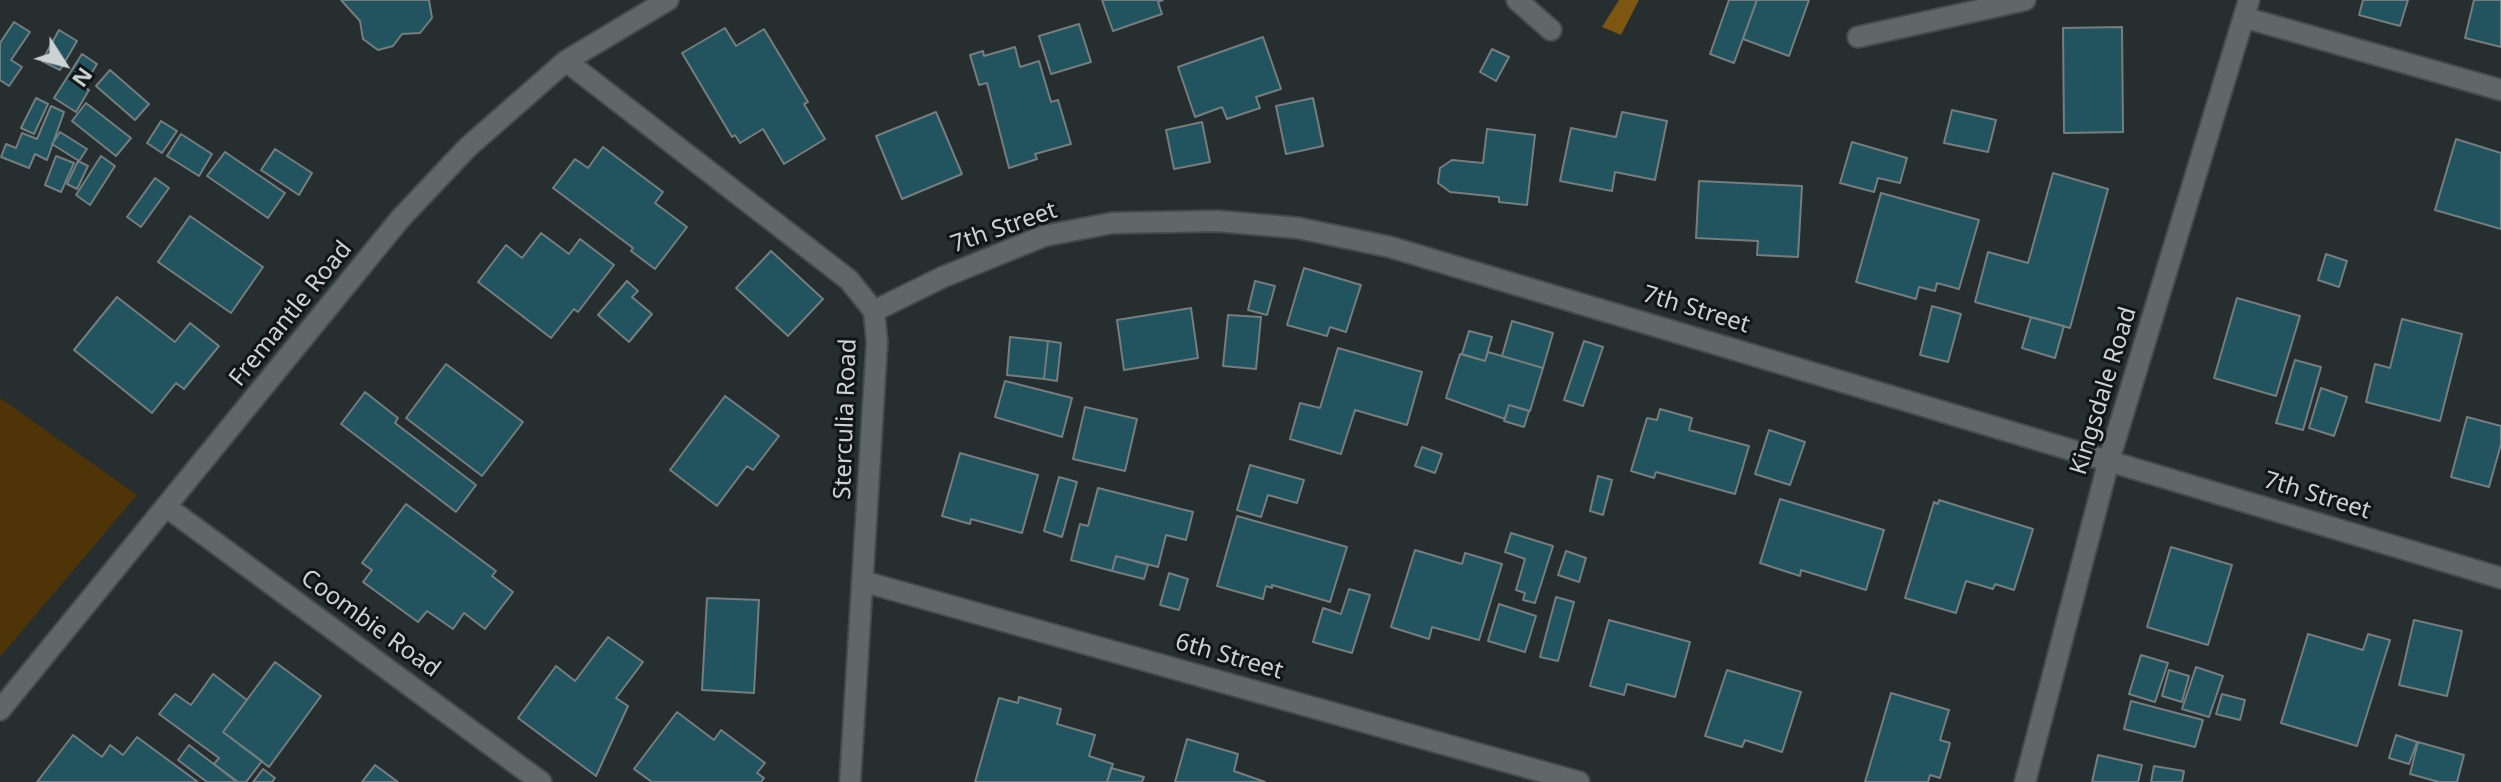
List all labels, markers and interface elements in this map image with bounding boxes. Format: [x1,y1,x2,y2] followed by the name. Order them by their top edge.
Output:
[24,24,104,104] north arrow
[66,62,101,94] text: N
[947,196,1061,260] street label: 7th Street
[224,236,358,392] street label: Fremantle Road
[1639,280,1753,340] street label: 7th Street
[2065,304,2143,478] street label: Kingsdale Road
[829,338,863,500] street label: Sterculia Road
[2260,466,2374,526] street label: 7th Street
[295,564,445,684] street label: Coombie Road
[1172,628,1286,686] street label: 6th Street

